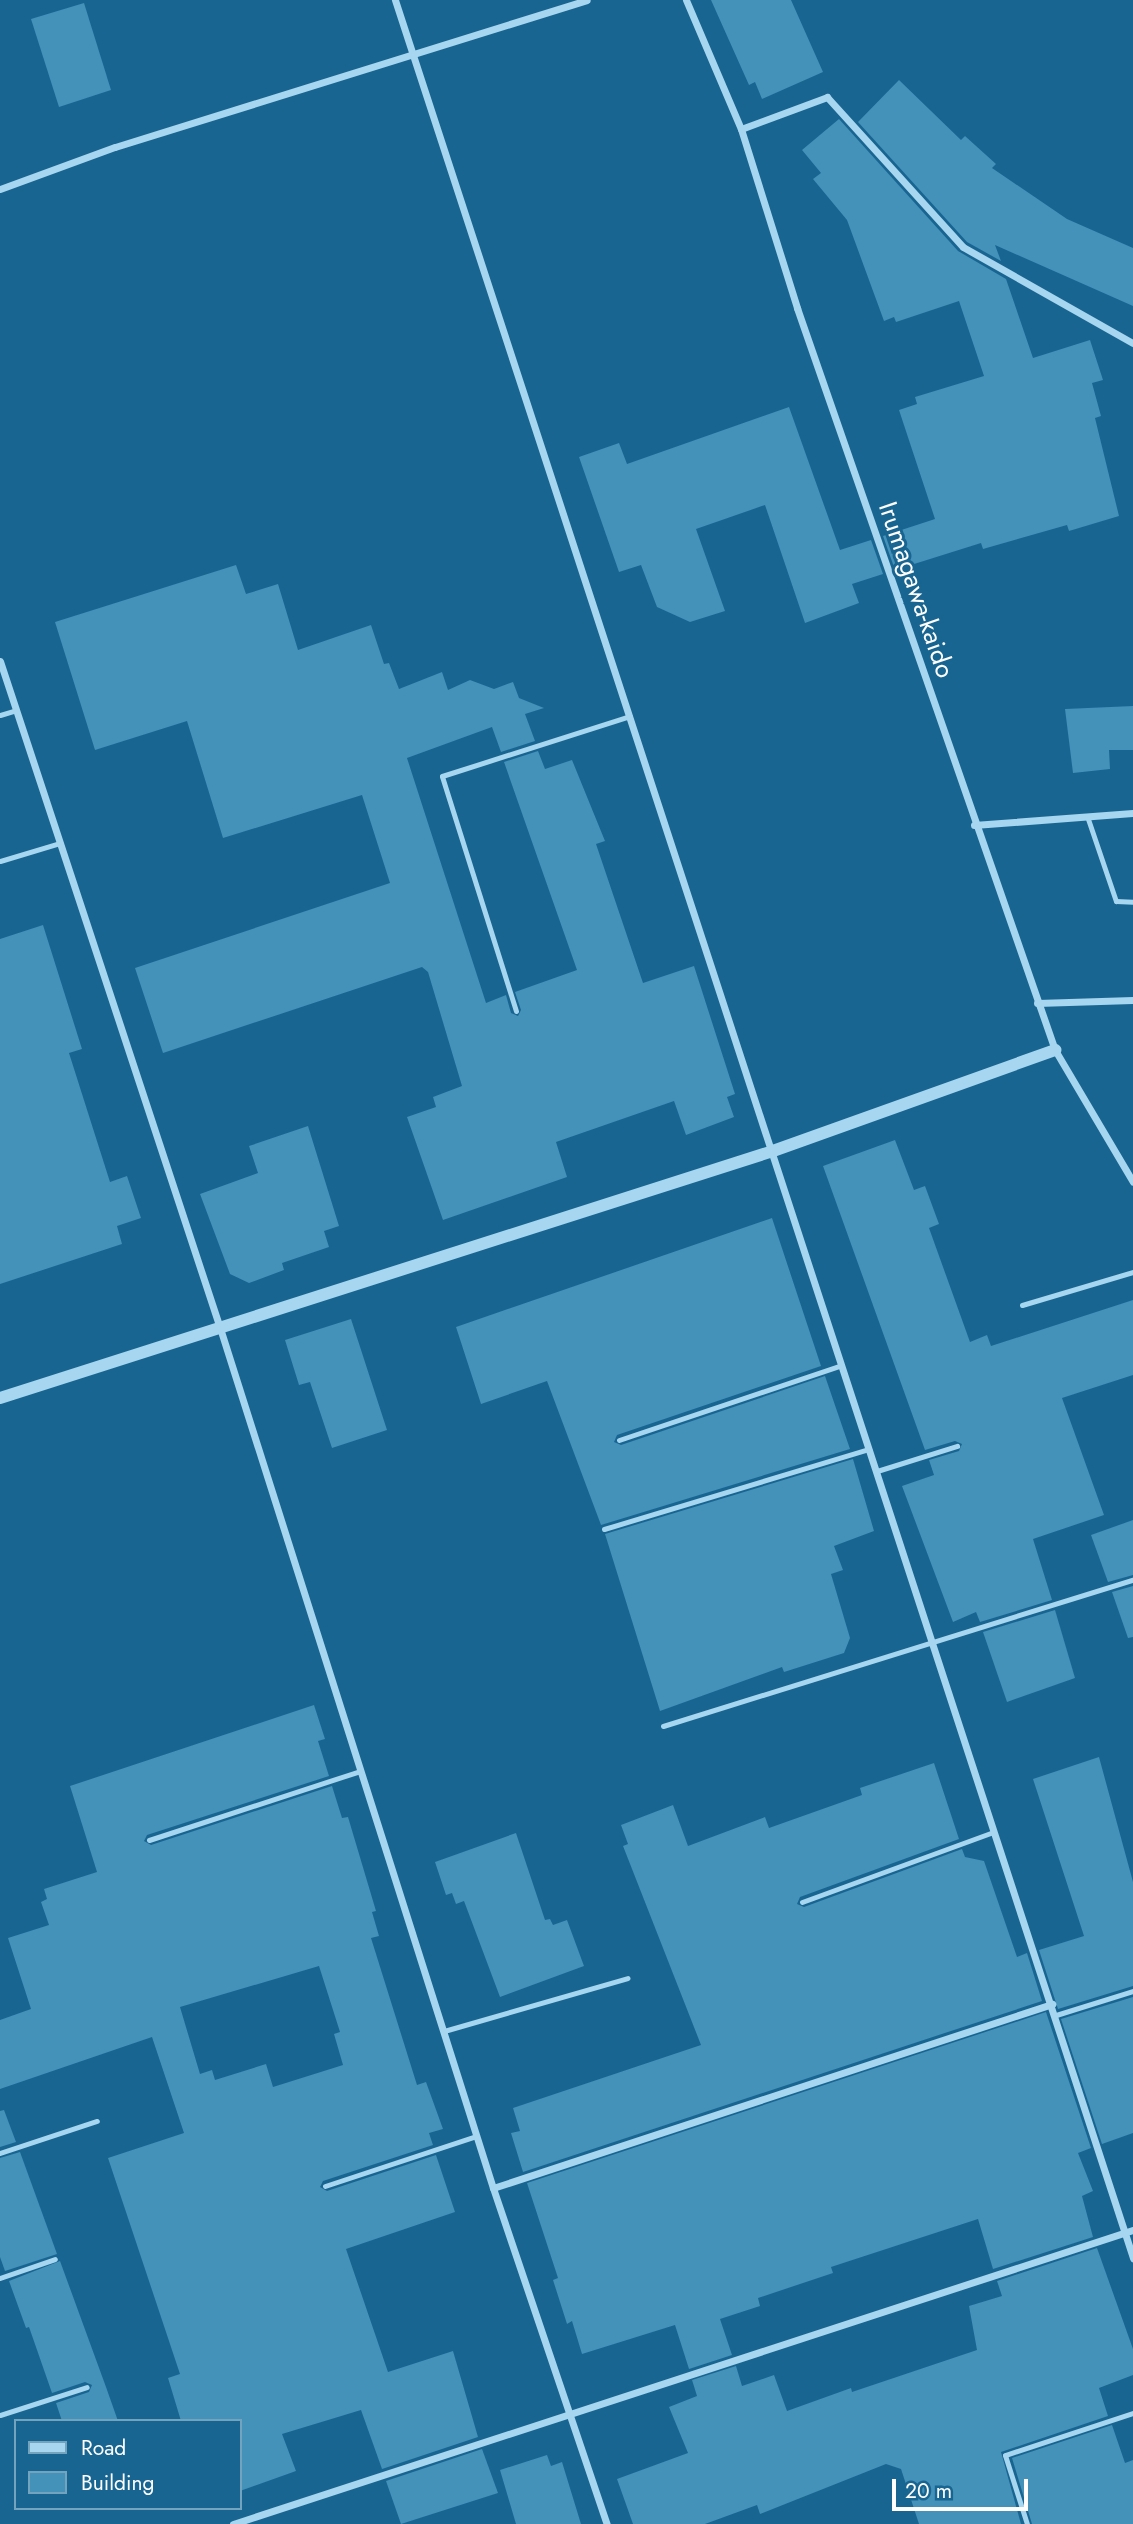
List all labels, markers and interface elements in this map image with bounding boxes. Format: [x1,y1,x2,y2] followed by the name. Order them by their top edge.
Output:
[871,498,961,682] street label: Irumagawa-kaido
[14,2419,242,2510] legend
[81,2433,126,2463] text: Road
[895,2464,1032,2508] scale bar
[81,2468,154,2498] text: Building
[905,2476,952,2506] text: 20 m

